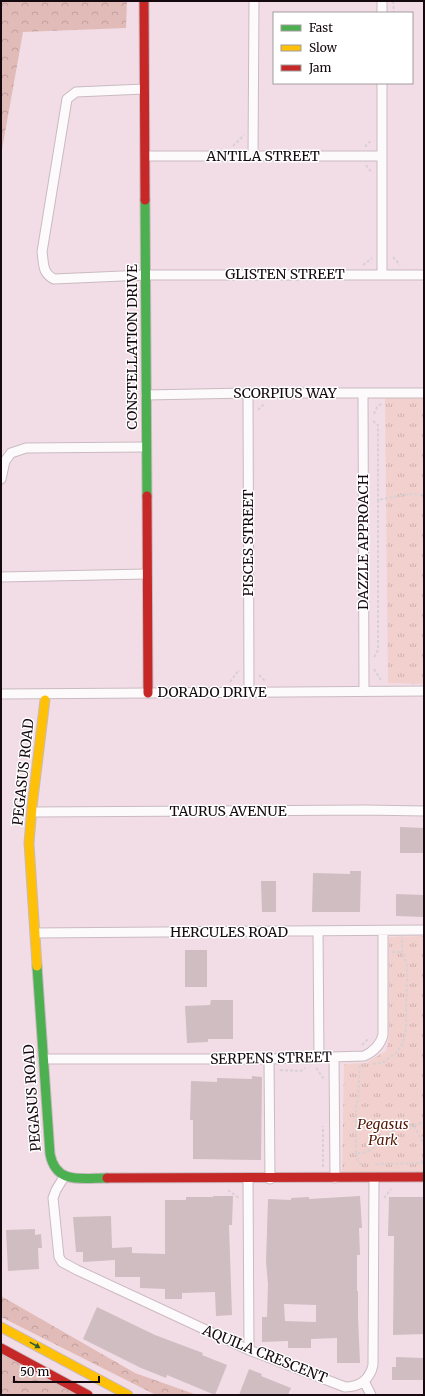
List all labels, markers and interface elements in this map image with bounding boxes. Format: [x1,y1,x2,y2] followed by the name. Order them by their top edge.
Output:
[273,12,413,84] legend
[309,20,333,35] text: Fast
[309,40,338,55] text: Slow
[308,60,332,75] text: Jam
[205,147,320,165] street label: ANTILA STREET
[123,264,141,430] street label: CONSTELLATION DRIVE
[225,265,345,283] street label: GLISTEN STREET
[233,384,338,402] street label: SCORPIUS WAY
[354,474,372,610] street label: DAZZLE APPROACH
[239,489,257,596] street label: PISCES STREET
[157,683,267,701] street label: DORADO DRIVE
[8,717,38,826] street label: PEGASUS ROAD
[169,802,287,820] street label: TAURUS AVENUE
[170,923,289,941] street label: HERCULES ROAD
[19,1043,45,1152] street label: PEGASUS ROAD
[210,1048,332,1068] street label: SERPENS STREET
[357,1115,409,1149] park label: Pegasus Park
[199,1320,330,1387] street label: AQUILA CRESCENT
[29,1342,41,1349] one-way arrow
[14,1358,99,1384] scale bar
[20,1364,49,1379] text: 50 m

